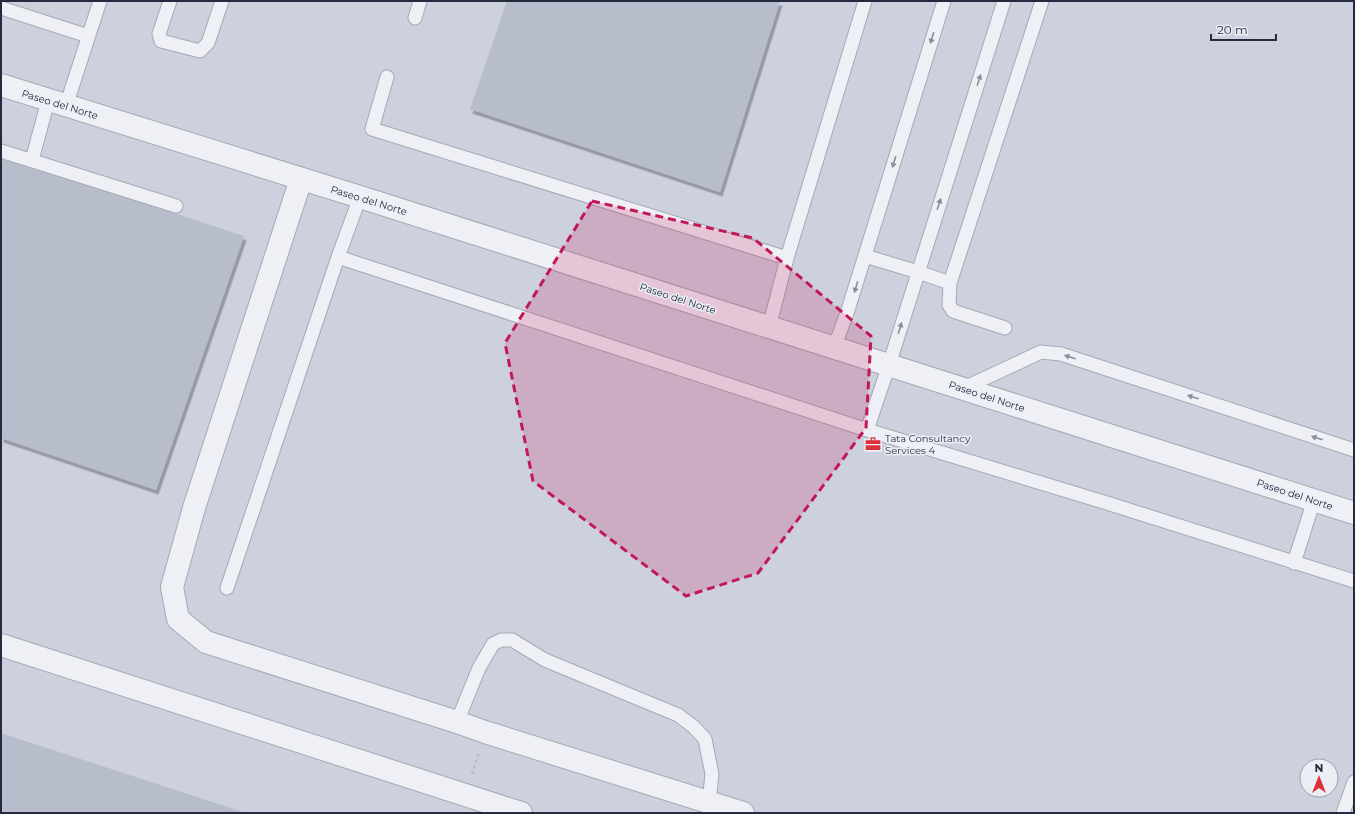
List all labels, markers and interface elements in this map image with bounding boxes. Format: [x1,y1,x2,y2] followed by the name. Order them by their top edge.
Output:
[1211,16,1276,42] scale bar
[1217,22,1248,37] text: 20 m
[929,33,935,45] one-way arrow
[976,74,982,86] one-way arrow
[20,87,100,122] street label: Paseo del Norte
[891,157,897,169] one-way arrow
[329,183,409,218] street label: Paseo del Norte
[937,198,943,210] one-way arrow
[638,280,718,317] street label: Paseo del Norte
[853,281,859,293] one-way arrow
[897,322,903,334] one-way arrow
[1063,354,1075,360] one-way arrow
[947,378,1027,415] street label: Paseo del Norte
[1187,394,1199,400] one-way arrow
[885,432,971,457] place label: Tata Consultancy Services 4
[864,435,882,453] office icon: Tata Consultancy Services 4
[1311,435,1323,441] one-way arrow
[1255,476,1335,513] street label: Paseo del Norte
[1299,758,1339,798] north arrow
[1315,761,1323,775] text: N

